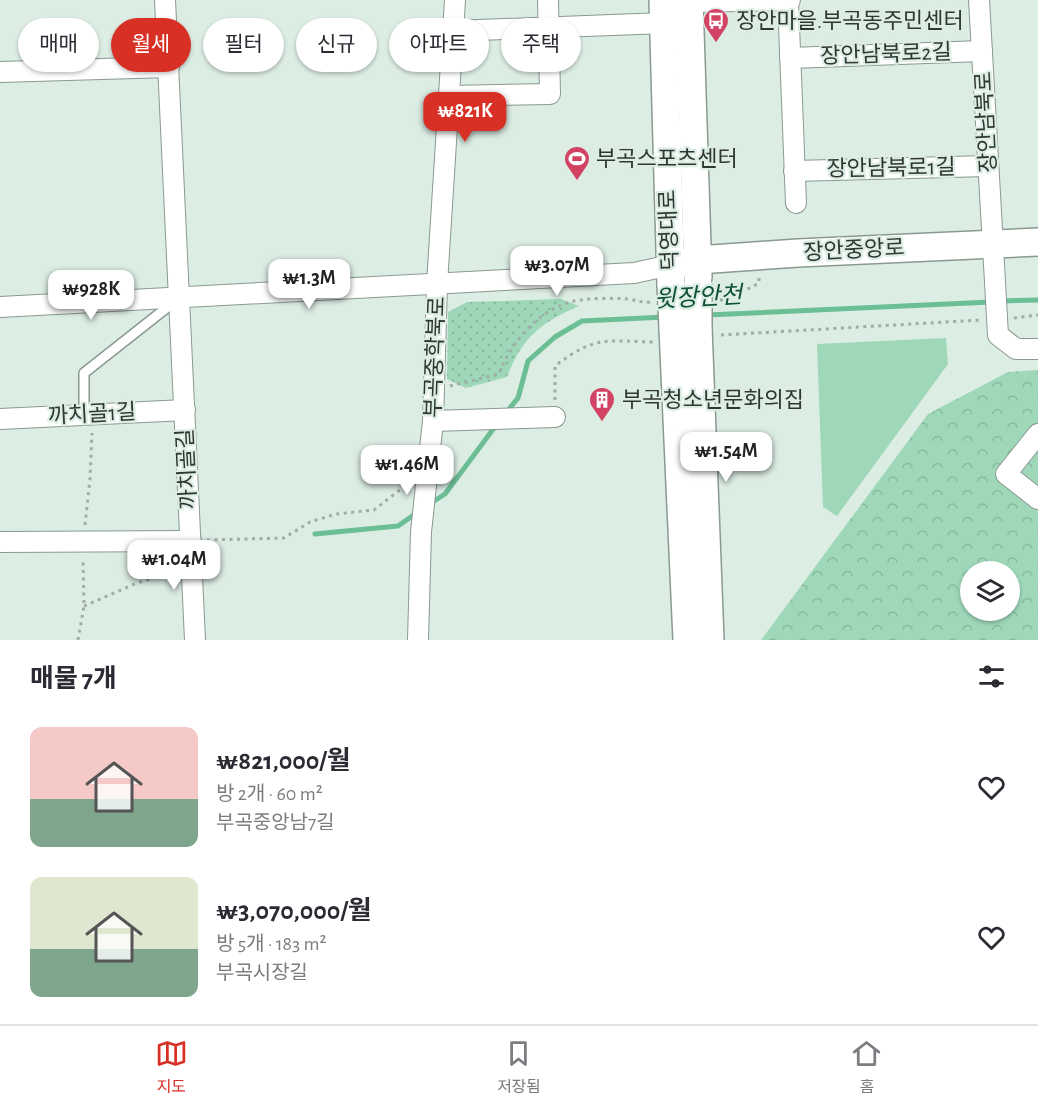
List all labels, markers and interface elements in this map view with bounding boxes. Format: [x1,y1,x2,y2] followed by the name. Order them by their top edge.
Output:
[701,6,731,44] bus stop icon: 장안마을.부곡동주민센터
[736,9,964,32] place label: 장안마을.부곡동주민센터
[18,18,99,72] chip: 매매
[111,18,191,72] chip: 월세
[203,18,284,72] chip: 필터
[296,18,377,72] chip: 신규
[389,18,489,72] chip: 아파트
[501,18,581,72] chip: 주택
[820,40,952,67] street label: 장안남북로2길
[971,71,1000,173] street label: 장안남북로
[423,92,507,143] pin: ₩821K
[437,101,493,121] text: ₩821K
[562,144,592,182] sports icon: 부곡스포츠센터
[596,147,738,170] place label: 부곡스포츠센터
[826,155,956,180] street label: 장안남북로1길
[656,189,681,271] street label: 덕영대로
[803,235,905,264] street label: 장안중앙로
[508,246,606,297] pin: ₩3.07M
[524,255,590,275] text: ₩3.07M
[267,259,351,310] pin: ₩1.3M
[282,268,336,288] text: ₩1.3M
[49,270,133,321] pin: ₩928K
[62,279,120,299] text: ₩928K
[653,283,746,312] water label: 윗장안천
[421,296,448,418] street label: 부곡중학북로
[587,385,617,423] building icon: 부곡청소년문화의집
[622,388,804,411] place label: 부곡청소년문화의집
[47,400,137,427] street label: 까치골1길
[173,428,200,510] street label: 까치골길
[677,432,775,483] pin: ₩1.54M
[694,441,758,461] text: ₩1.54M
[358,445,456,496] pin: ₩1.46M
[375,454,439,474] text: ₩1.46M
[125,540,223,591] pin: ₩1.04M
[141,549,207,569] text: ₩1.04M
[960,561,1020,621] map controls
[960,561,1020,621] button: layers
[975,660,1008,693] icon: filters
[30,666,117,692] text: 매물 7개
[216,748,351,774] text: ₩821,000/월
[78,751,150,823] icon: home
[975,771,1008,804] icon: heart
[216,784,323,804] text: 방 2개 · 60 m²
[216,813,335,833] text: 부곡중앙남7길
[216,898,372,924] text: ₩3,070,000/월
[78,901,150,973] icon: home
[975,921,1008,954] icon: heart
[216,934,327,954] text: 방 5개 · 183 m²
[216,963,308,983] text: 부곡시장길
[155,1037,188,1097] tab: 지도
[497,1037,541,1097] tab: 저장됨
[850,1037,883,1097] tab: 홈

